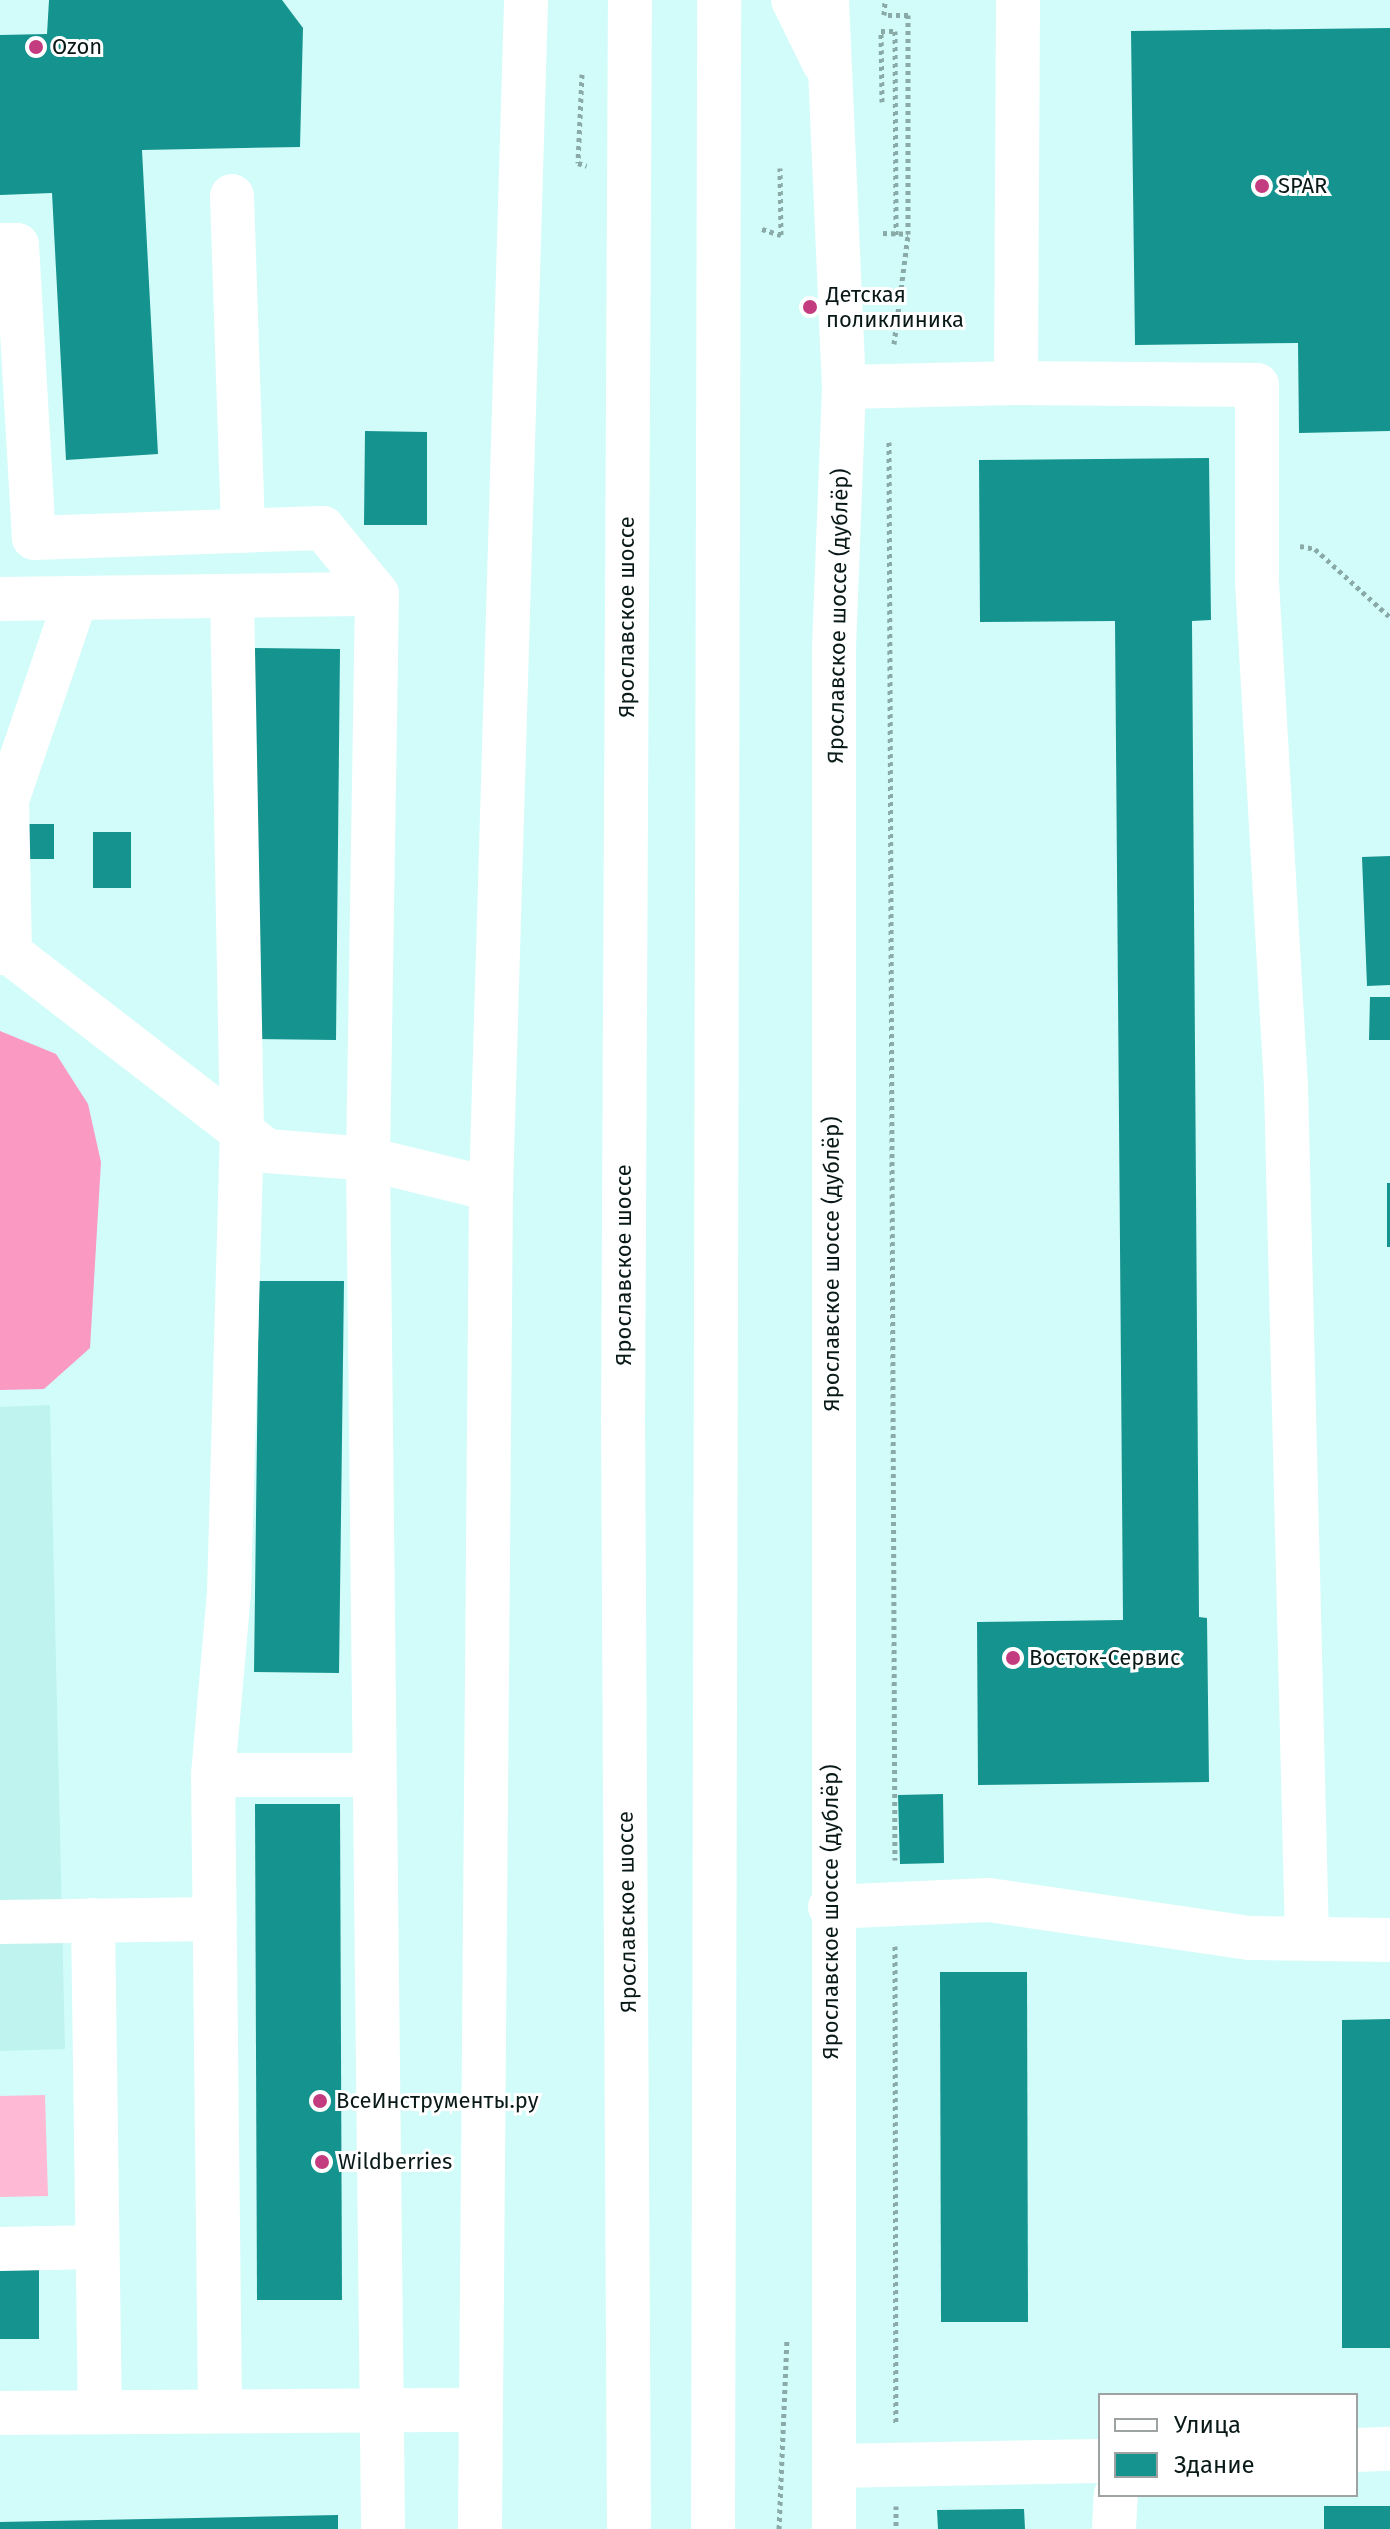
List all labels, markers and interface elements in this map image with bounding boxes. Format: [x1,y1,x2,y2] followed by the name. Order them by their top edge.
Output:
[52,34,102,60] place label: Ozon
[27,38,45,56] marker: Ozon
[1278,173,1327,199] place label: SPAR
[1253,177,1271,195] marker: SPAR
[826,281,964,332] place label: Детская поликлиника
[801,298,819,316] marker: Детская поликлиника
[822,468,854,764] street label: Ярославское шоссе (дублёр)
[614,516,640,718] street label: Ярославское шоссе
[819,1116,845,1412] street label: Ярославское шоссе (дублёр)
[611,1164,637,1366] street label: Ярославское шоссе
[1029,1645,1181,1671] place label: Восток-Сервис
[1004,1649,1022,1667] marker: Восток-Сервис
[818,1764,844,2060] street label: Ярославское шоссе (дублёр)
[612,1811,642,2013] street label: Ярославское шоссе
[336,2088,539,2114] place label: ВсеИнструменты.ру
[311,2092,329,2110] marker: ВсеИнструменты.ру
[338,2149,452,2175] place label: Wildberries
[313,2153,331,2171] marker: Wildberries
[1098,2393,1358,2497] legend
[1174,2411,1241,2439] text: Улица
[1174,2451,1255,2479] text: Здание

